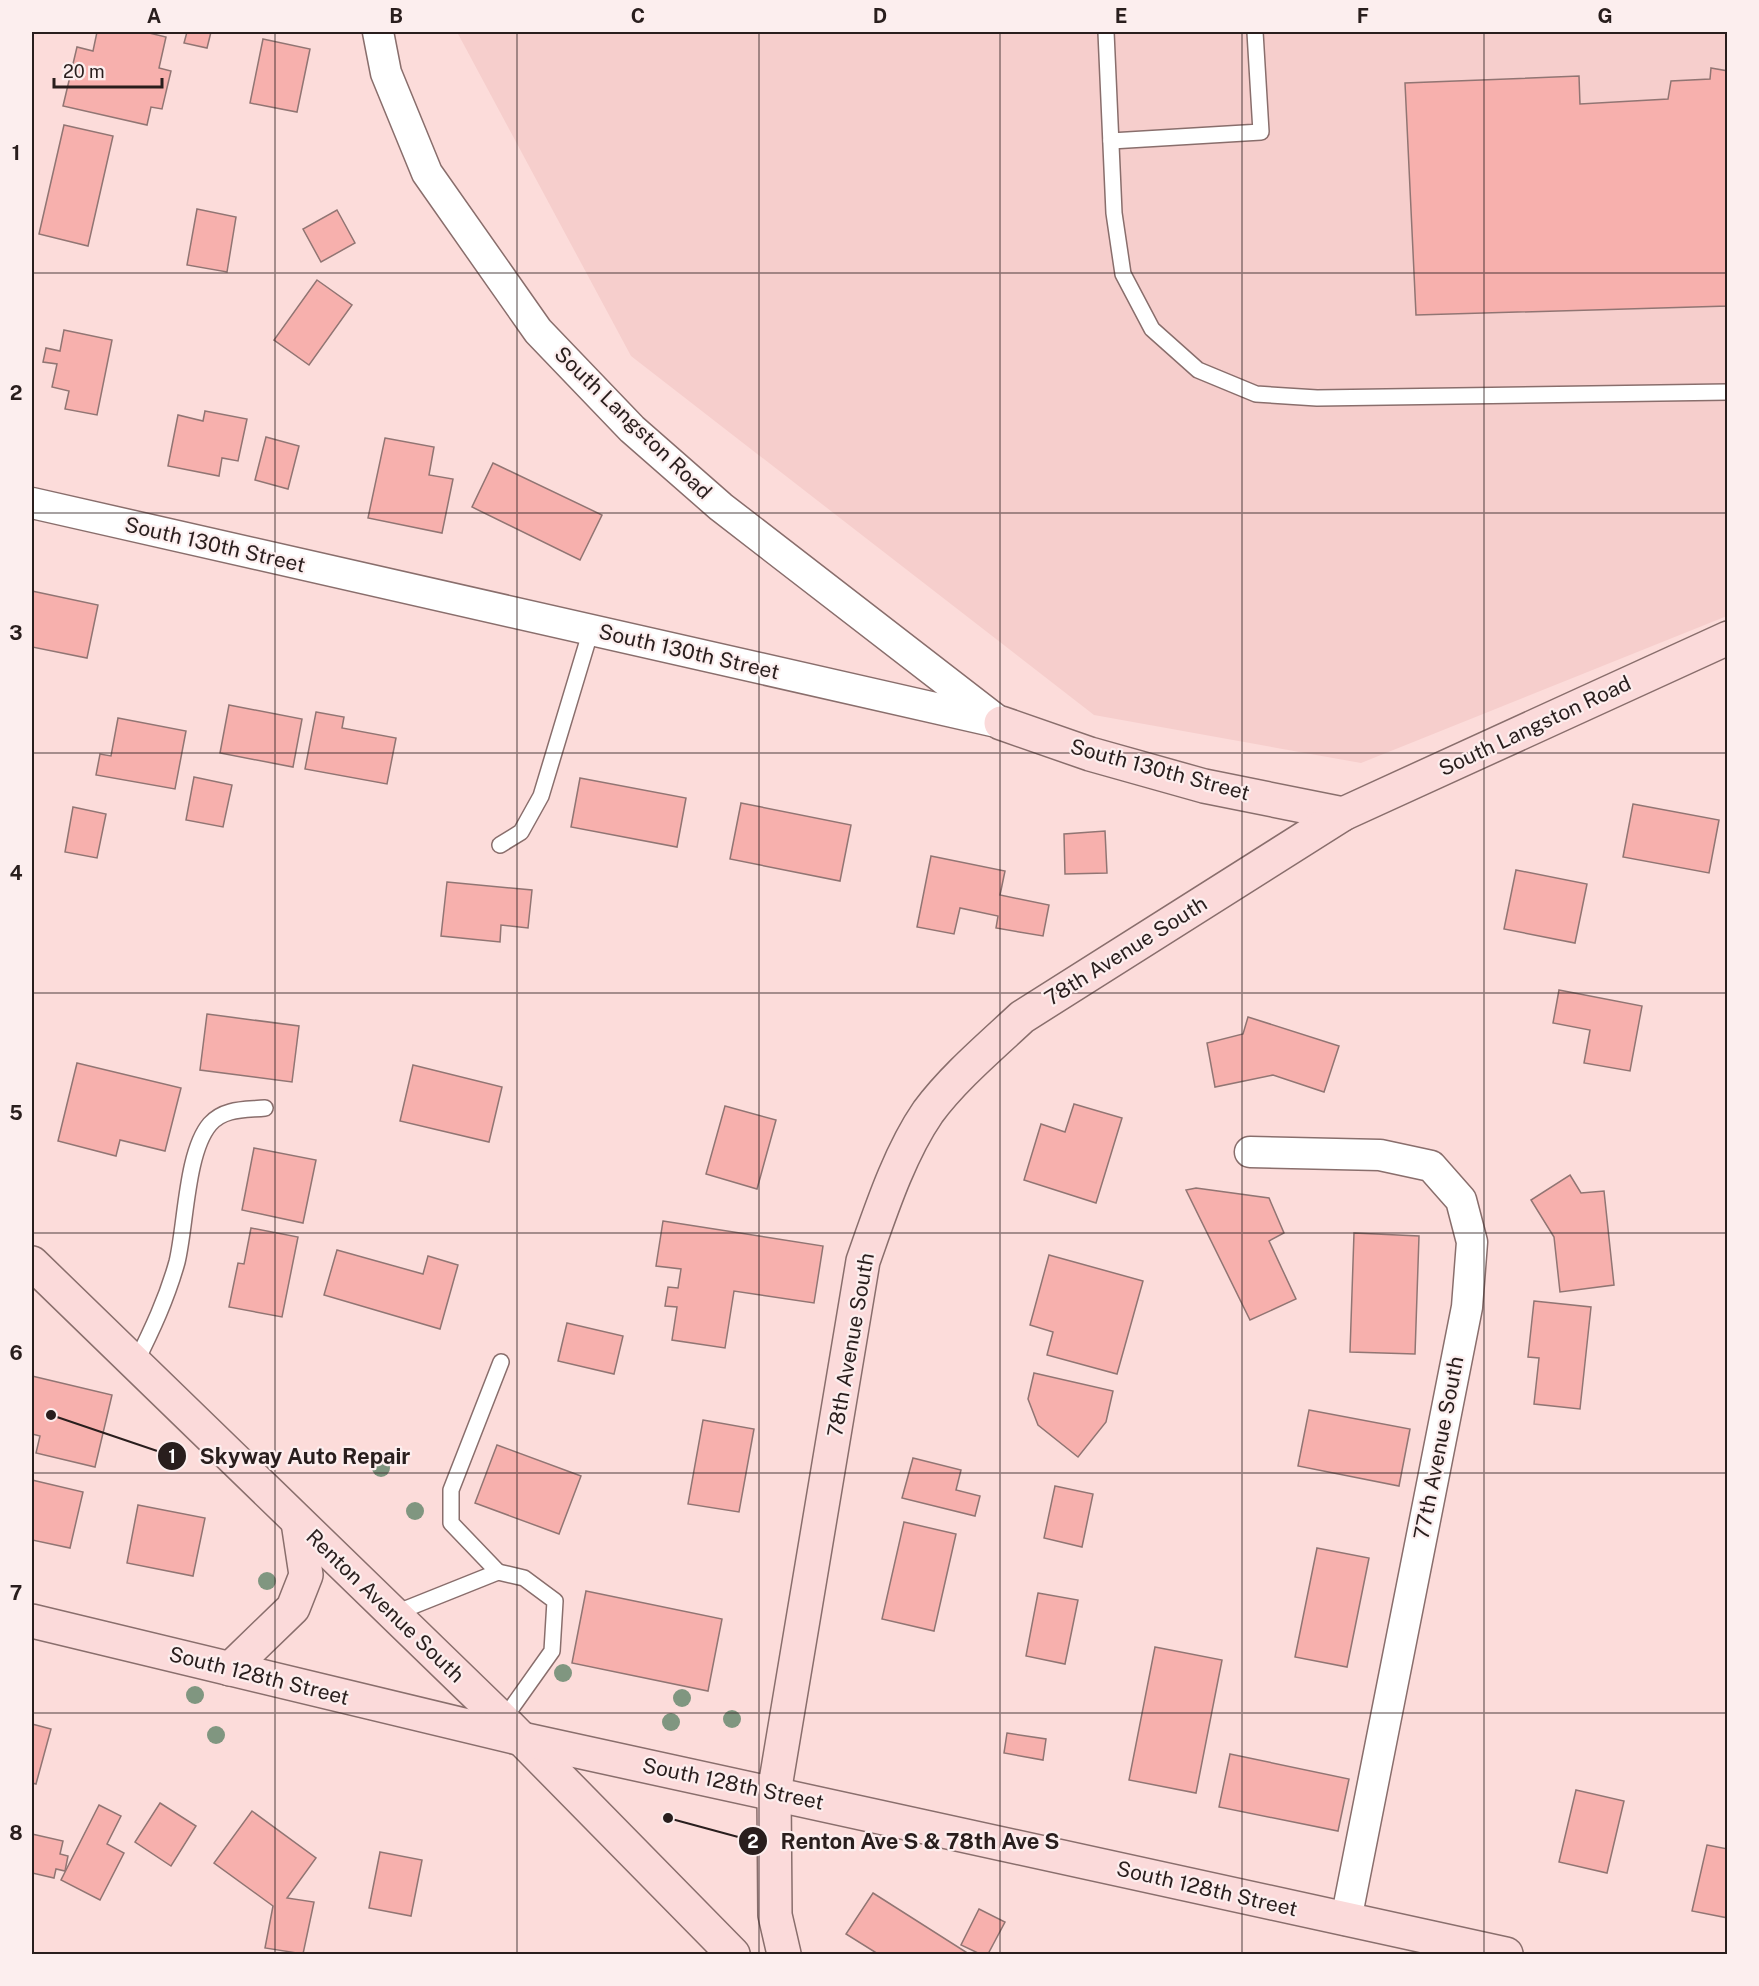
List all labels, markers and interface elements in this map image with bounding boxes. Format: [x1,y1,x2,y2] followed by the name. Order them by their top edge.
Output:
[147,4,161,28] text: A
[389,4,403,28] text: B
[631,4,645,28] text: C
[873,4,887,28] text: D
[1115,4,1127,28] text: E
[1357,4,1369,28] text: F
[1597,4,1613,28] text: G
[54,51,162,89] scale bar
[63,61,105,82] text: 20 m
[12,141,20,165] text: 1
[550,341,717,504] street label: South Langston Road
[10,381,22,405] text: 2
[122,512,308,577] street label: South 130th Street
[596,619,782,684] street label: South 130th Street
[9,621,23,645] text: 3
[1435,670,1635,781] street label: South Langston Road
[1068,734,1253,805] street label: South 130th Street
[9,861,23,885] text: 4
[1040,891,1211,1011] street label: 78th Avenue South
[9,1101,23,1125] text: 5
[822,1251,879,1439] street label: 78th Avenue South
[9,1341,23,1365] text: 6
[1408,1354,1469,1542] street label: 77th Avenue South
[157,1436,422,1476] callout: Skyway Auto Repair
[200,1443,410,1469] text: Skyway Auto Repair
[168,1446,176,1467] text: 1
[301,1524,470,1688] street label: Renton Avenue South
[10,1581,22,1605] text: 7
[166,1641,352,1710] street label: South 128th Street
[640,1752,826,1815] street label: South 128th Street
[9,1821,23,1845] text: 8
[738,1821,1071,1861] callout: Renton Ave S & 78th Ave S
[780,1828,1060,1854] text: Renton Ave S & 78th Ave S
[747,1831,759,1852] text: 2
[1114,1856,1300,1921] street label: South 128th Street

